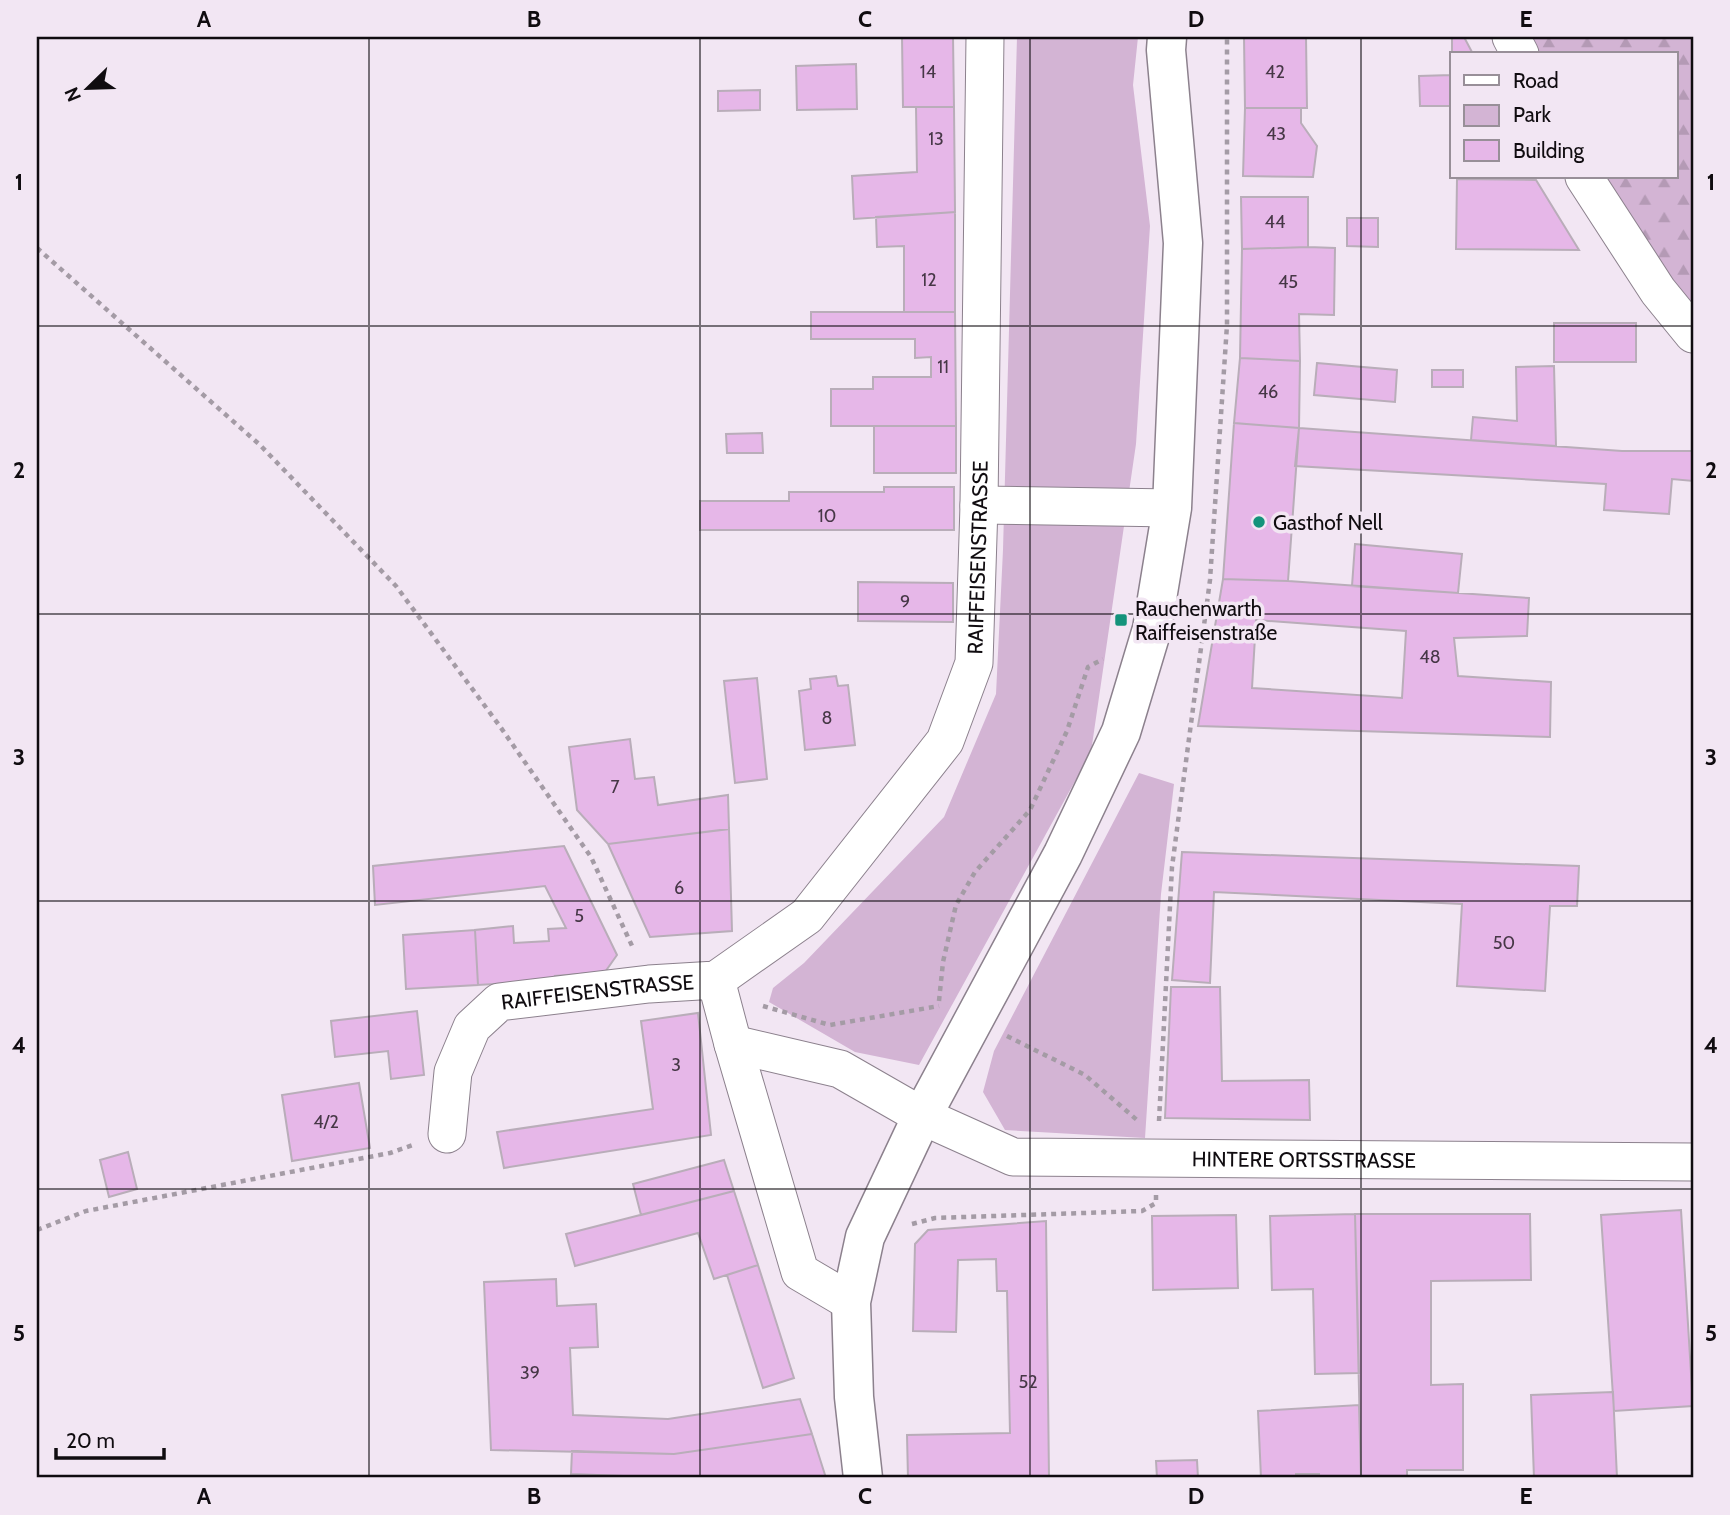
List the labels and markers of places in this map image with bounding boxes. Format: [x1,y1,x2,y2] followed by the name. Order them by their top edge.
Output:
[1273,510,1383,535] place label: Gasthof Nell
[1251,514,1267,530] marker: Gasthof Nell
[1135,596,1278,645] place label: Rauchenwarth Raiffeisenstraße
[1113,612,1129,628] marker: Rauchenwarth Raiffeisenstraße

